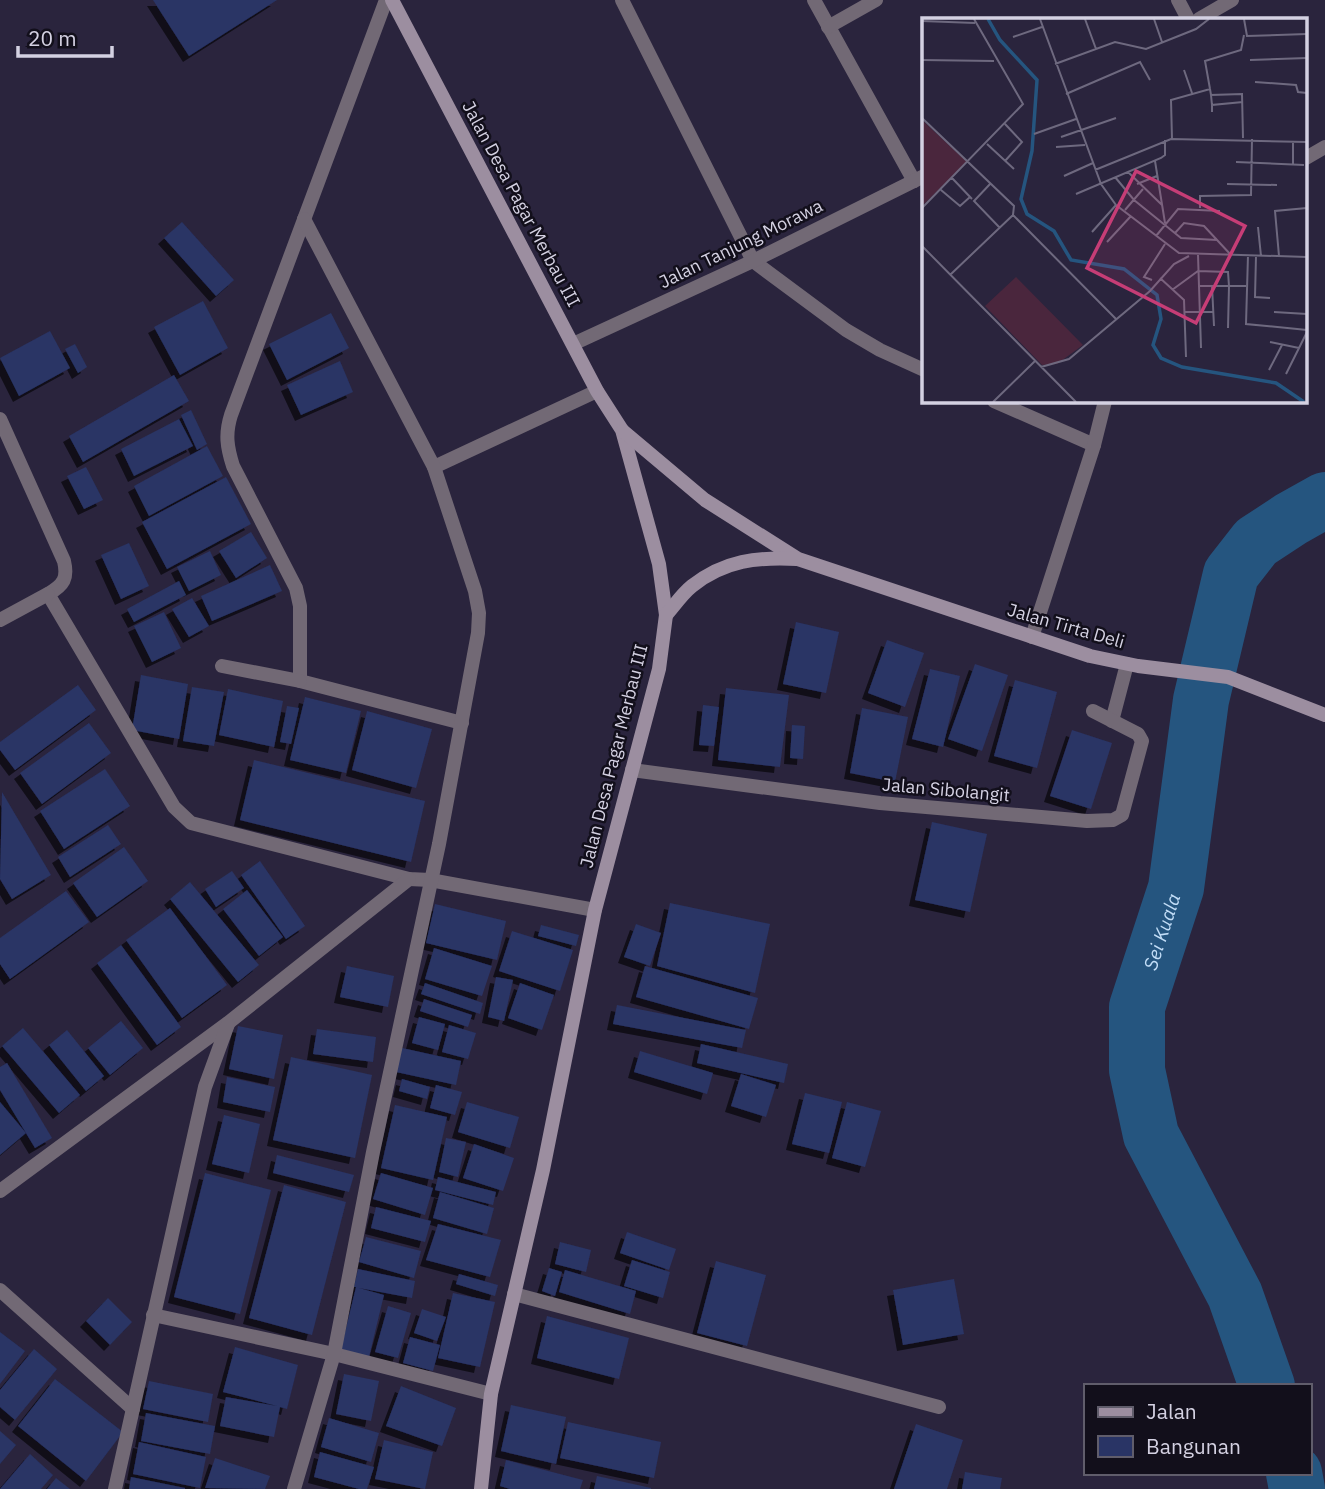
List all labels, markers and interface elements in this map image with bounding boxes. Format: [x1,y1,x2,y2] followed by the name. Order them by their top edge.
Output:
[18,14,112,58] scale bar
[922,18,1308,402] inset map
[28,24,77,52] text: 20 m
[457,97,586,311] street label: Jalan Desa Pagar Merbau III
[655,194,827,293] street label: Jalan Tanjung Morawa
[1005,598,1127,653] street label: Jalan Tirta Deli
[575,642,652,870] street label: Jalan Desa Pagar Merbau III
[881,772,1011,807] street label: Jalan Sibolangit
[1138,890,1185,973] water label: Sei Kuala
[1084,1384,1311,1475] legend
[1146,1397,1197,1425] text: Jalan
[1146,1432,1241,1460] text: Bangunan

